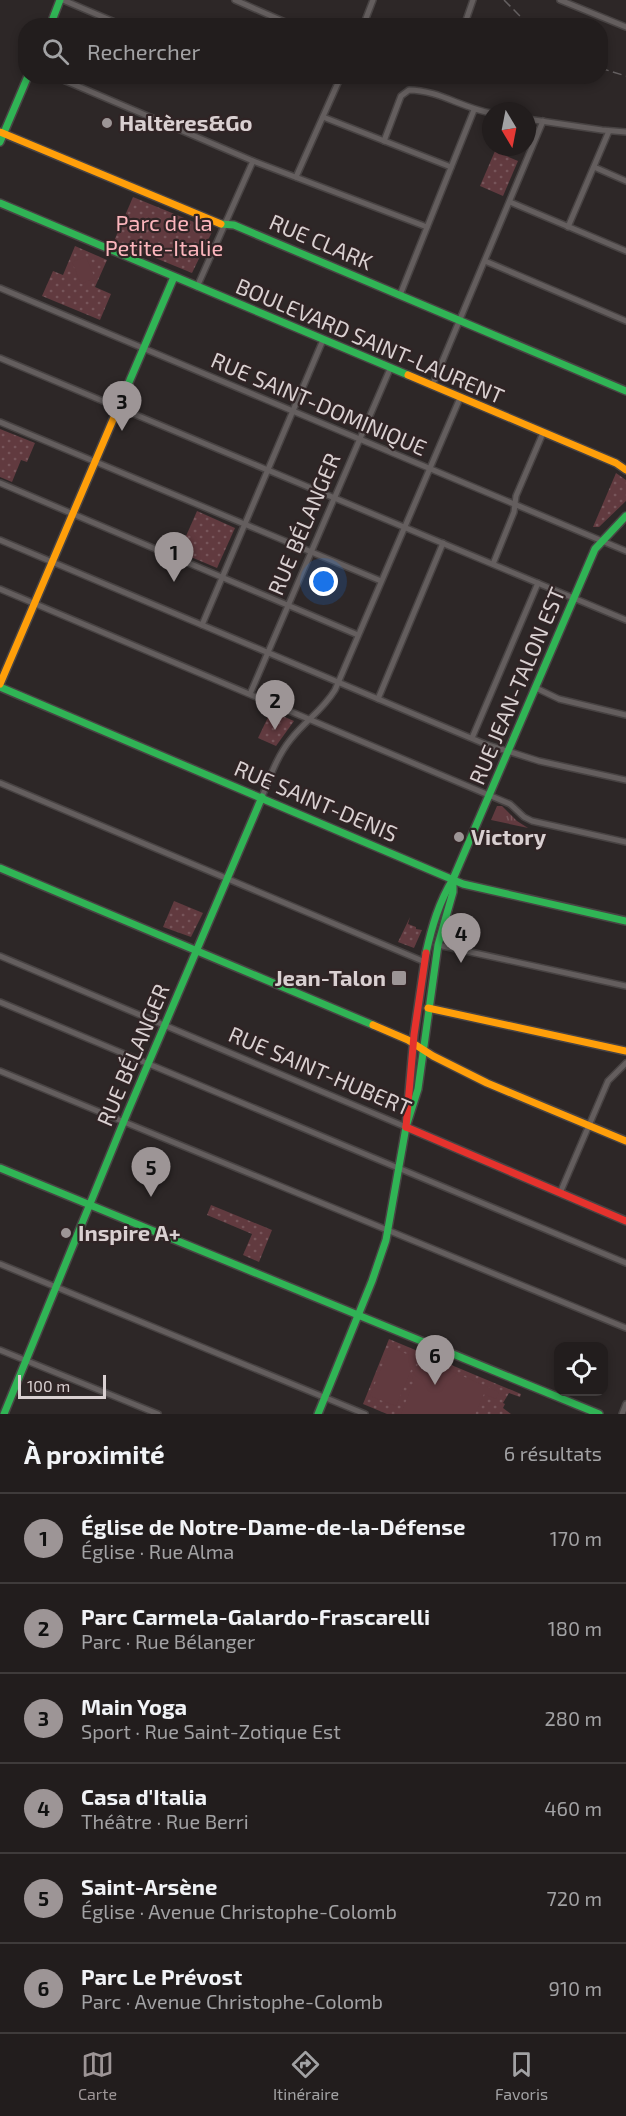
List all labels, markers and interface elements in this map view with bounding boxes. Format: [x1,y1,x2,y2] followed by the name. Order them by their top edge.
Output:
[18,18,608,84] search box
[39,35,72,68] icon: search
[87,38,200,64] text: Rechercher
[482,102,536,156] north arrow
[119,109,253,135] place label: Haltères&Go
[100,116,114,130] marker: Haltères&Go
[266,208,377,274] street label: RUE CLARK
[105,209,223,260] park label: Parc de la Petite-Italie
[232,272,508,409] street label: BOULEVARD SAINT-LAURENT
[207,346,431,461] street label: RUE SAINT-DOMINIQUE
[102,382,142,431] pin: 3
[261,449,345,598] street label: RUE BÉLANGER
[154,532,194,582] pin: 1
[309,567,338,596] your location
[463,583,569,788] street label: RUE JEAN-TALON EST
[256,680,294,730] pin: 2
[231,754,402,846] street label: RUE SAINT-DENIS
[471,823,547,850] place label: Victory
[452,830,466,844] marker: Victory
[442,914,480,963] pin: 4
[274,964,386,990] place label: Jean-Talon
[390,969,408,987] marker: Jean-Talon
[90,980,174,1129] street label: RUE BÉLANGER
[225,1020,416,1120] street label: RUE SAINT-HUBERT
[132,1148,170,1197] pin: 5
[78,1219,181,1245] place label: Inspire A+
[59,1226,73,1240] marker: Inspire A+
[416,1336,454,1385] pin: 6
[554,1342,608,1396] map controls
[554,1342,608,1396] button: locate
[18,1372,106,1400] scale bar
[27,1376,70,1395] text: 100 m
[24,1438,165,1469] text: À proximité
[504,1441,602,1465] text: 6 résultats
[81,1513,465,1539] text: Église de Notre-Dame-de-la-Défense
[39,1526,48,1550] text: 1
[550,1526,602,1550] text: 170 m
[81,1539,234,1563] text: Église · Rue Alma
[81,1603,430,1629] text: Parc Carmela-Galardo-Frascarelli
[38,1616,49,1640] text: 2
[548,1616,602,1640] text: 180 m
[81,1629,255,1653] text: Parc · Rue Bélanger
[81,1693,187,1719] text: Main Yoga
[38,1706,49,1730] text: 3
[545,1706,602,1730] text: 280 m
[81,1719,341,1743] text: Sport · Rue Saint-Zotique Est
[81,1783,207,1809] text: Casa d'Italia
[37,1796,50,1820] text: 4
[544,1796,602,1820] text: 460 m
[81,1809,249,1833] text: Théâtre · Rue Berri
[81,1873,217,1899] text: Saint-Arsène
[38,1886,49,1910] text: 5
[546,1886,602,1910] text: 720 m
[81,1899,397,1923] text: Église · Avenue Christophe-Colomb
[81,1963,242,1989] text: Parc Le Prévost
[38,1976,49,2000] text: 6
[549,1976,602,2000] text: 910 m
[81,1989,383,2013] text: Parc · Avenue Christophe-Colomb
[78,2048,117,2103] tab: Carte
[273,2048,339,2103] tab: Itinéraire
[495,2048,548,2103] tab: Favoris

